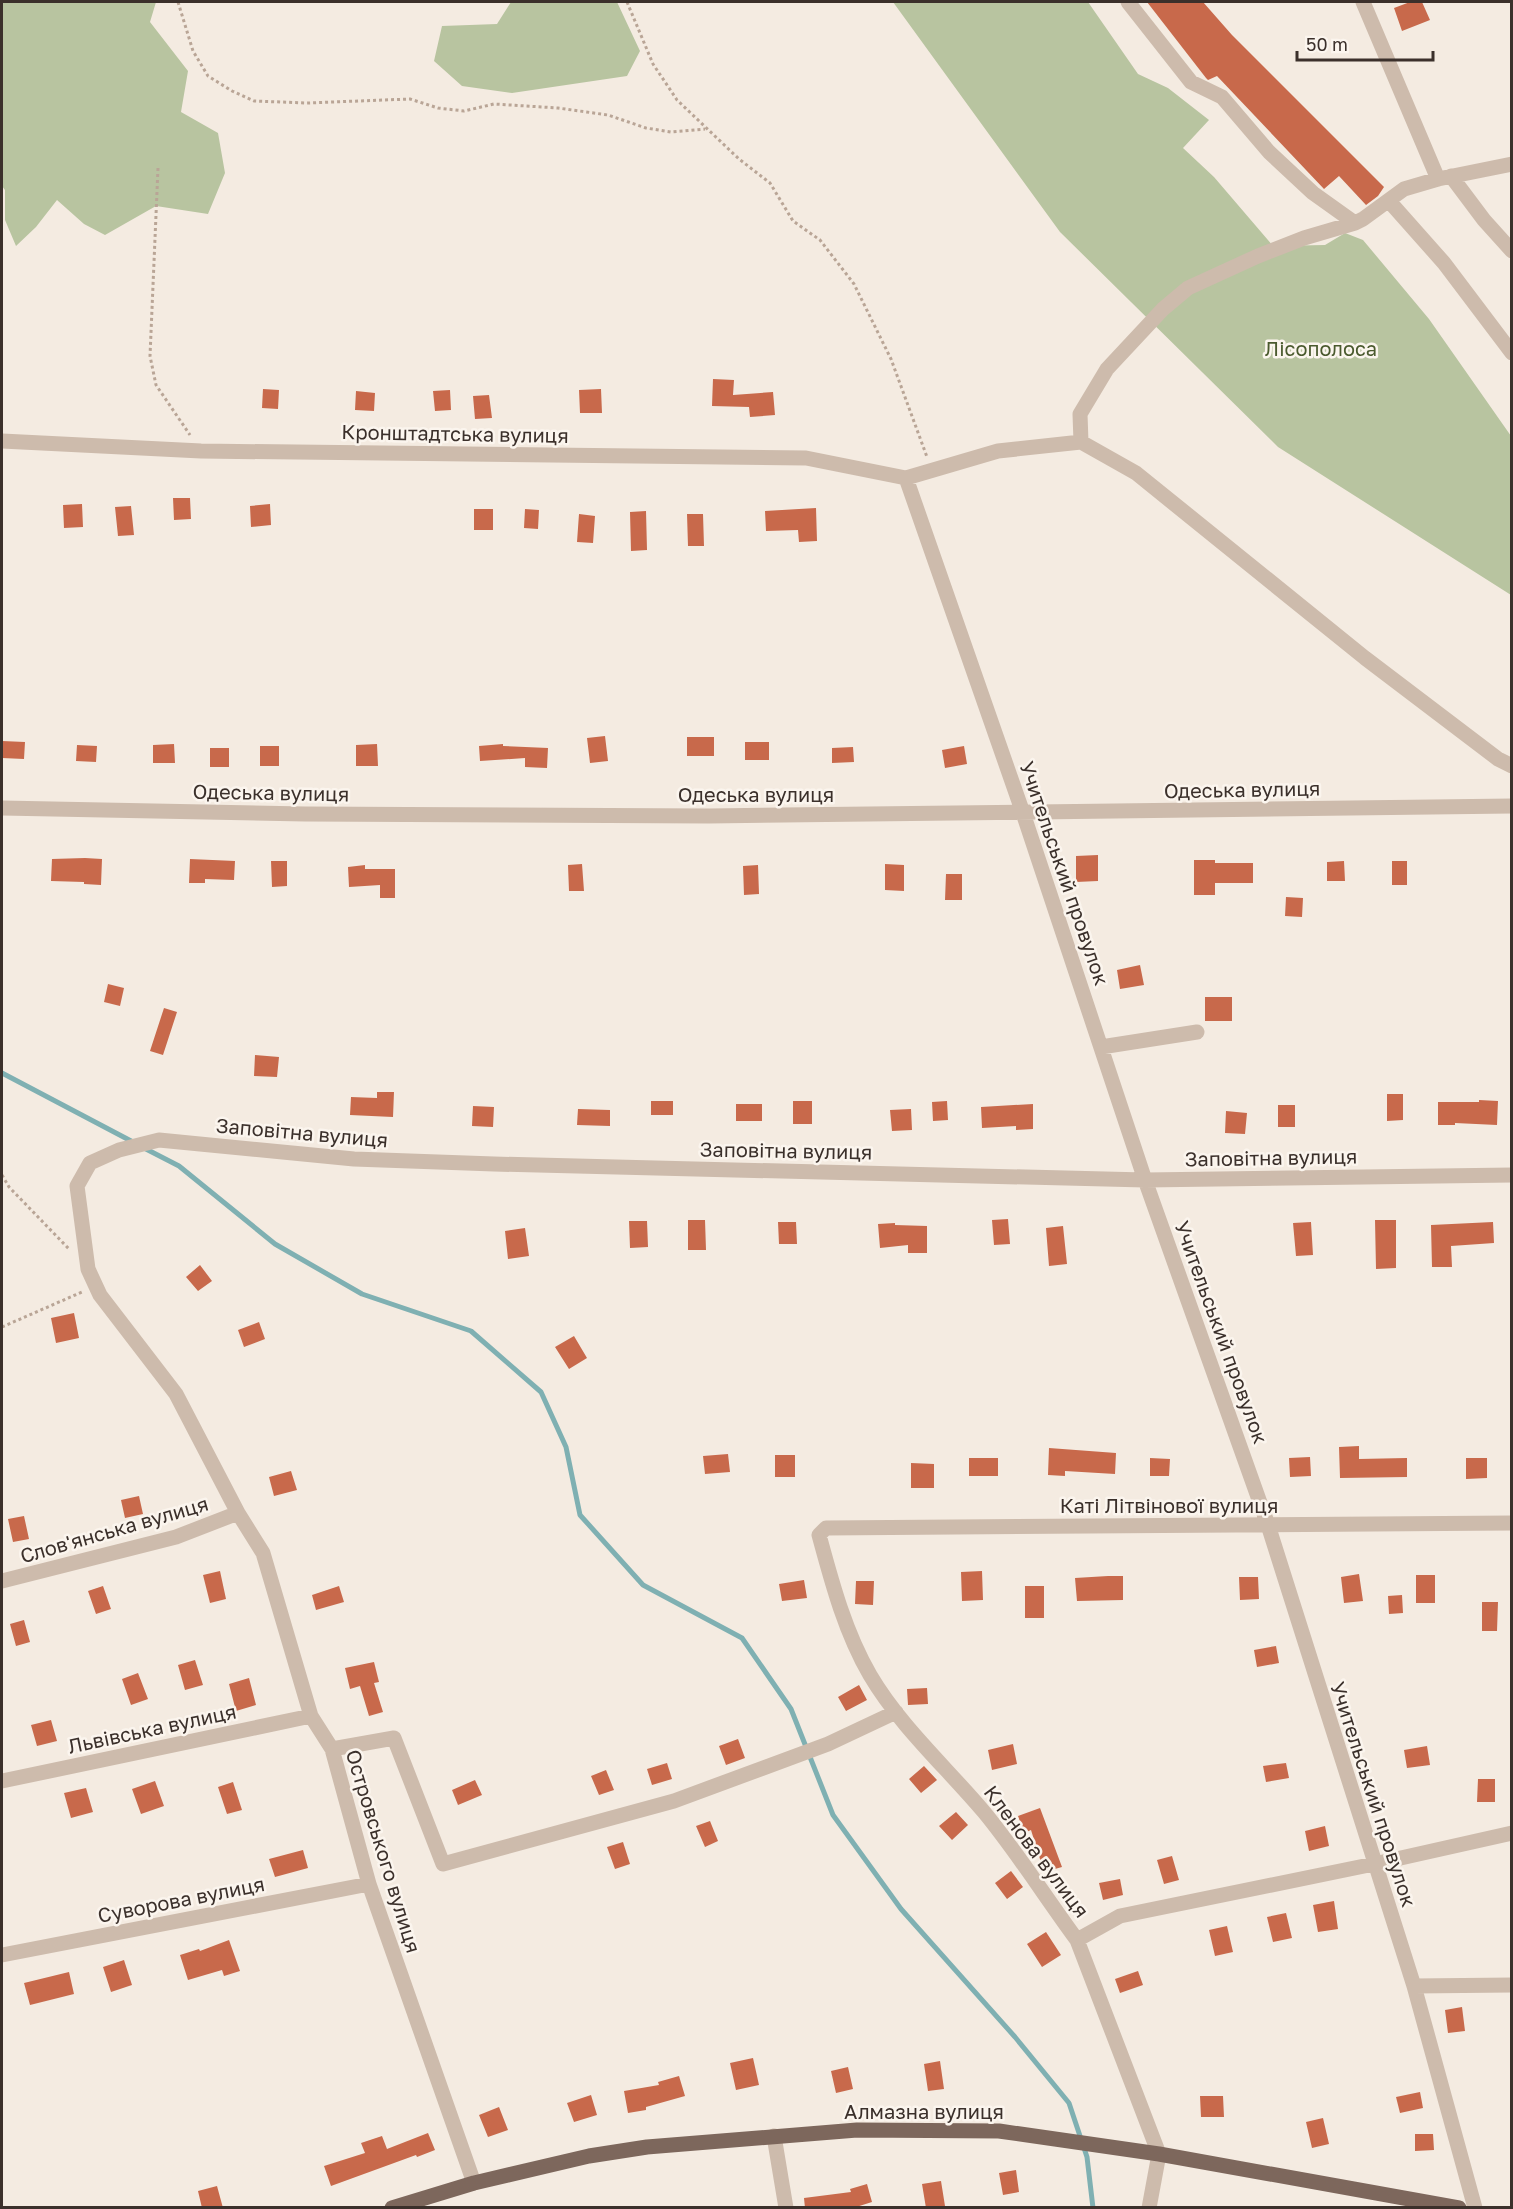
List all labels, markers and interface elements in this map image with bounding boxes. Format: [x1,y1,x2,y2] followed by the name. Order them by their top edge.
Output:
[1297,24,1434,62] scale bar
[1306,33,1348,55] text: 50 m
[1265,336,1377,360] park label: Лісополоса
[341,419,569,447] street label: Кронштадтська вулиця
[1015,758,1115,988] street label: Учительський провулок
[1164,776,1320,802] street label: Одеська вулиця
[193,779,349,805] street label: Одеська вулиця
[678,782,834,806] street label: Одеська вулиця
[215,1113,389,1151] street label: Заповітна вулиця
[699,1136,873,1164] street label: Заповітна вулиця
[1184,1143,1358,1171] street label: Заповітна вулиця
[1171,1217,1273,1447] street label: Учительський провулок
[17,1491,211,1567] street label: Слов'янська вулиця
[1060,1493,1278,1517] street label: Каті Літвінової вулиця
[1326,1678,1422,1910] street label: Учительський провулок
[66,1698,238,1758] street label: Львівська вулиця
[342,1747,426,1955] street label: Островського вулиця
[980,1780,1094,1922] street label: Кленова вулиця
[95,1871,267,1927] street label: Суворова вулиця
[844,2099,1004,2123] street label: Алмазна вулиця

